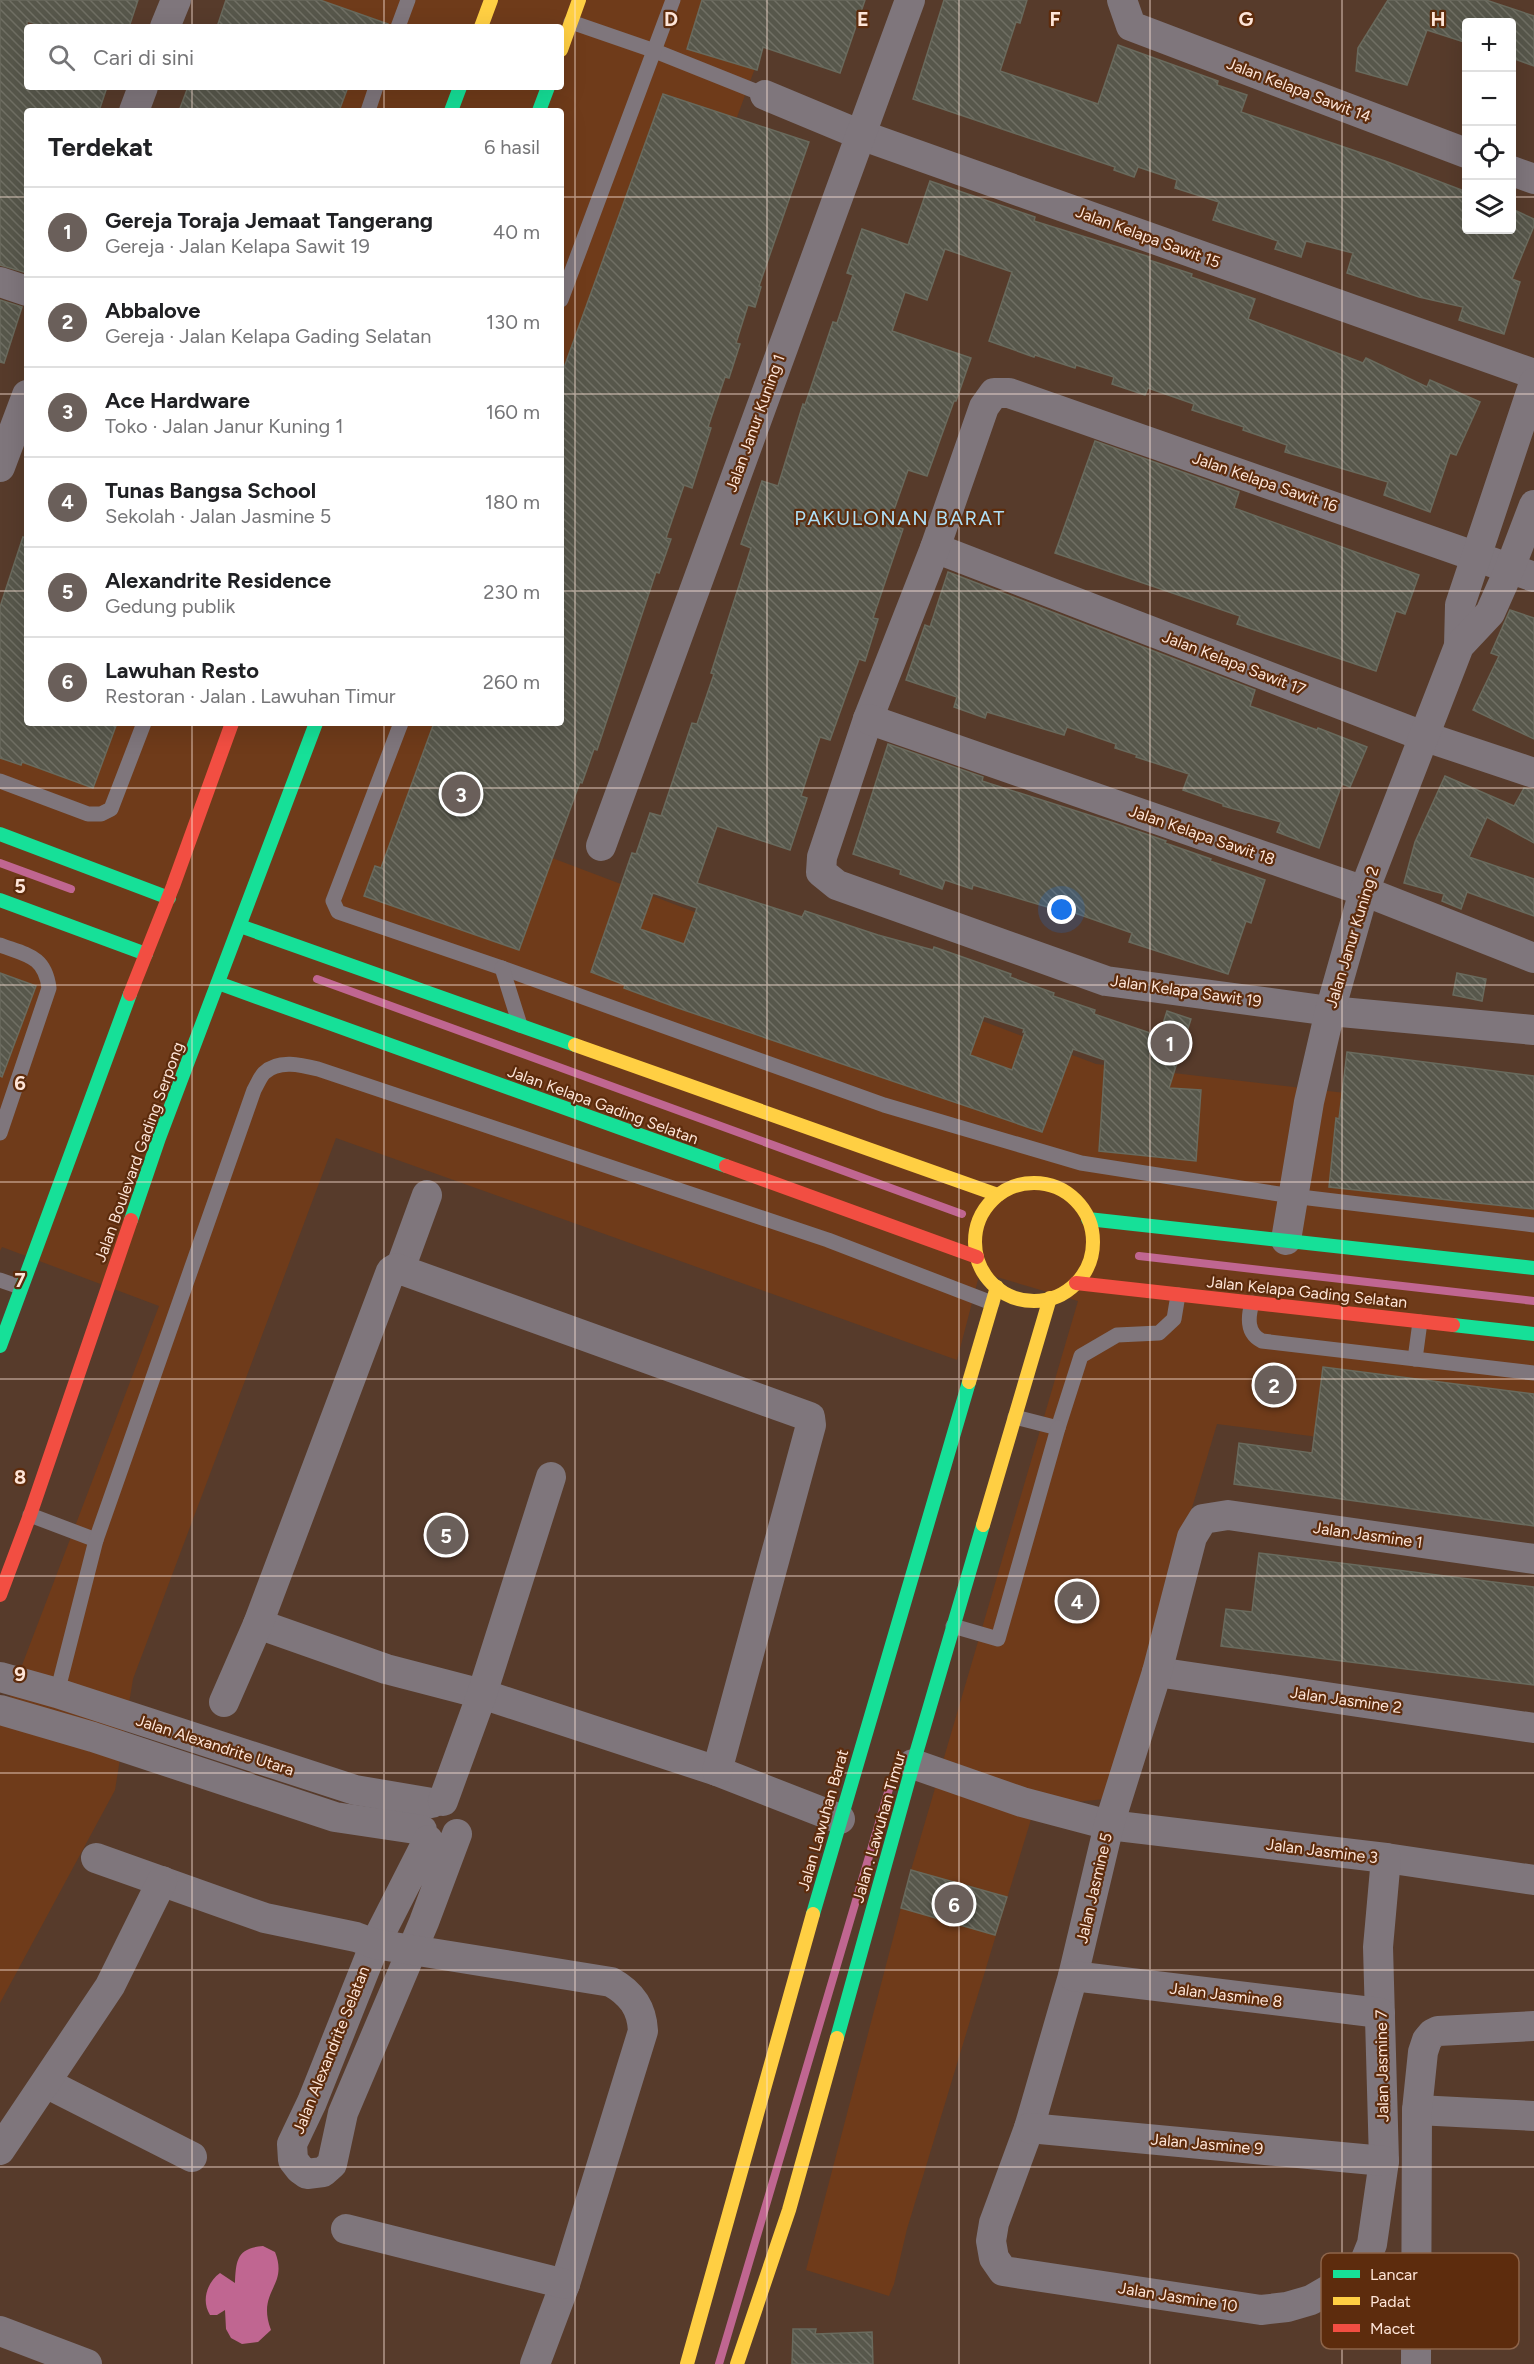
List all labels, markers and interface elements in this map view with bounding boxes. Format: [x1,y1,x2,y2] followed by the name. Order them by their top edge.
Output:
[664,7,678,31] text: D
[857,7,869,31] text: E
[1049,7,1061,31] text: F
[1239,7,1254,31] text: G
[1431,7,1446,31] text: H
[1462,18,1516,234] map controls
[1462,18,1516,72] button: +
[24,24,564,90] search box
[45,41,78,74] icon: search
[93,44,194,71] text: Cari di sini
[1224,54,1374,126] street label: Jalan Kelapa Sawit 14
[1462,72,1516,126] button: −
[1462,126,1516,180] button: locate
[48,131,153,163] text: Terdekat
[484,135,540,159] text: 6 hasil
[1462,180,1516,234] button: layers
[1073,202,1223,272] street label: Jalan Kelapa Sawit 15
[105,207,433,234] text: Gereja Toraja Jemaat Tangerang
[63,220,72,244] text: 1
[493,220,540,244] text: 40 m
[105,234,370,258] text: Gereja · Jalan Kelapa Sawit 19
[105,297,200,324] text: Abbalove
[62,310,73,334] text: 2
[486,310,540,334] text: 130 m
[105,324,431,348] text: Gereja · Jalan Kelapa Gading Selatan
[721,352,789,494] street label: Jalan Janur Kuning 1
[105,387,250,414] text: Ace Hardware
[62,400,73,424] text: 3
[486,400,540,424] text: 160 m
[105,414,343,438] text: Toko · Jalan Janur Kuning 1
[1190,448,1340,516] street label: Jalan Kelapa Sawit 16
[105,477,316,504] text: Tunas Bangsa School
[61,490,74,514] text: 4
[485,490,540,514] text: 180 m
[105,504,331,528] text: Sekolah · Jalan Jasmine 5
[794,506,1006,530] district label: PAKULONAN BARAT
[105,567,331,594] text: Alexandrite Residence
[62,580,73,604] text: 5
[483,580,540,604] text: 230 m
[105,594,235,618] text: Gedung publik
[1160,627,1309,699] street label: Jalan Kelapa Sawit 17
[105,657,259,684] text: Lawuhan Resto
[62,670,73,694] text: 6
[483,670,540,694] text: 260 m
[105,684,396,708] text: Restoran · Jalan . Lawuhan Timur
[442,772,480,816] pin: 3
[1127,801,1277,869] street label: Jalan Kelapa Sawit 18
[1321,864,1383,1010] street label: Jalan Janur Kuning 2
[14,874,26,898] text: 5
[1047,895,1076,924] your location
[1109,971,1263,1011] street label: Jalan Kelapa Sawit 19
[1150,1020,1190,1066] pin: 1
[90,1039,188,1265] street label: Jalan Boulevard Gading Serpong
[505,1062,701,1148] street label: Jalan Kelapa Gading Selatan
[14,1071,26,1095] text: 6
[14,1268,26,1292] text: 7
[1206,1272,1408,1312] street label: Jalan Kelapa Gading Selatan
[1254,1362,1294,1408] pin: 2
[14,1465,26,1489] text: 8
[426,1512,466,1558] pin: 5
[1312,1518,1424,1552] street label: Jalan Jasmine 1
[1058,1578,1096,1624] pin: 4
[14,1662,26,1686] text: 9
[1289,1683,1403,1717] street label: Jalan Jasmine 2
[134,1710,296,1780] street label: Jalan Alexandrite Utara
[794,1747,852,1893] street label: Jalan Lawuhan Barat
[848,1749,910,1905] street label: Jalan . Lawuhan Timur
[1072,1831,1116,1945] street label: Jalan Jasmine 5
[1265,1835,1379,1867] street label: Jalan Jasmine 3
[934,1882,974,1926] pin: 6
[289,1963,373,2137] street label: Jalan Alexandrite Selatan
[1168,1979,1284,2011] street label: Jalan Jasmine 8
[1372,2009,1392,2122] street label: Jalan Jasmine 7
[1150,2130,1264,2158] street label: Jalan Jasmine 9
[1321,2253,1519,2349] legend
[1370,2265,1418,2284] text: Lancar
[1117,2278,1239,2316] street label: Jalan Jasmine 10
[1370,2292,1411,2311] text: Padat
[1370,2319,1415,2338] text: Macet

